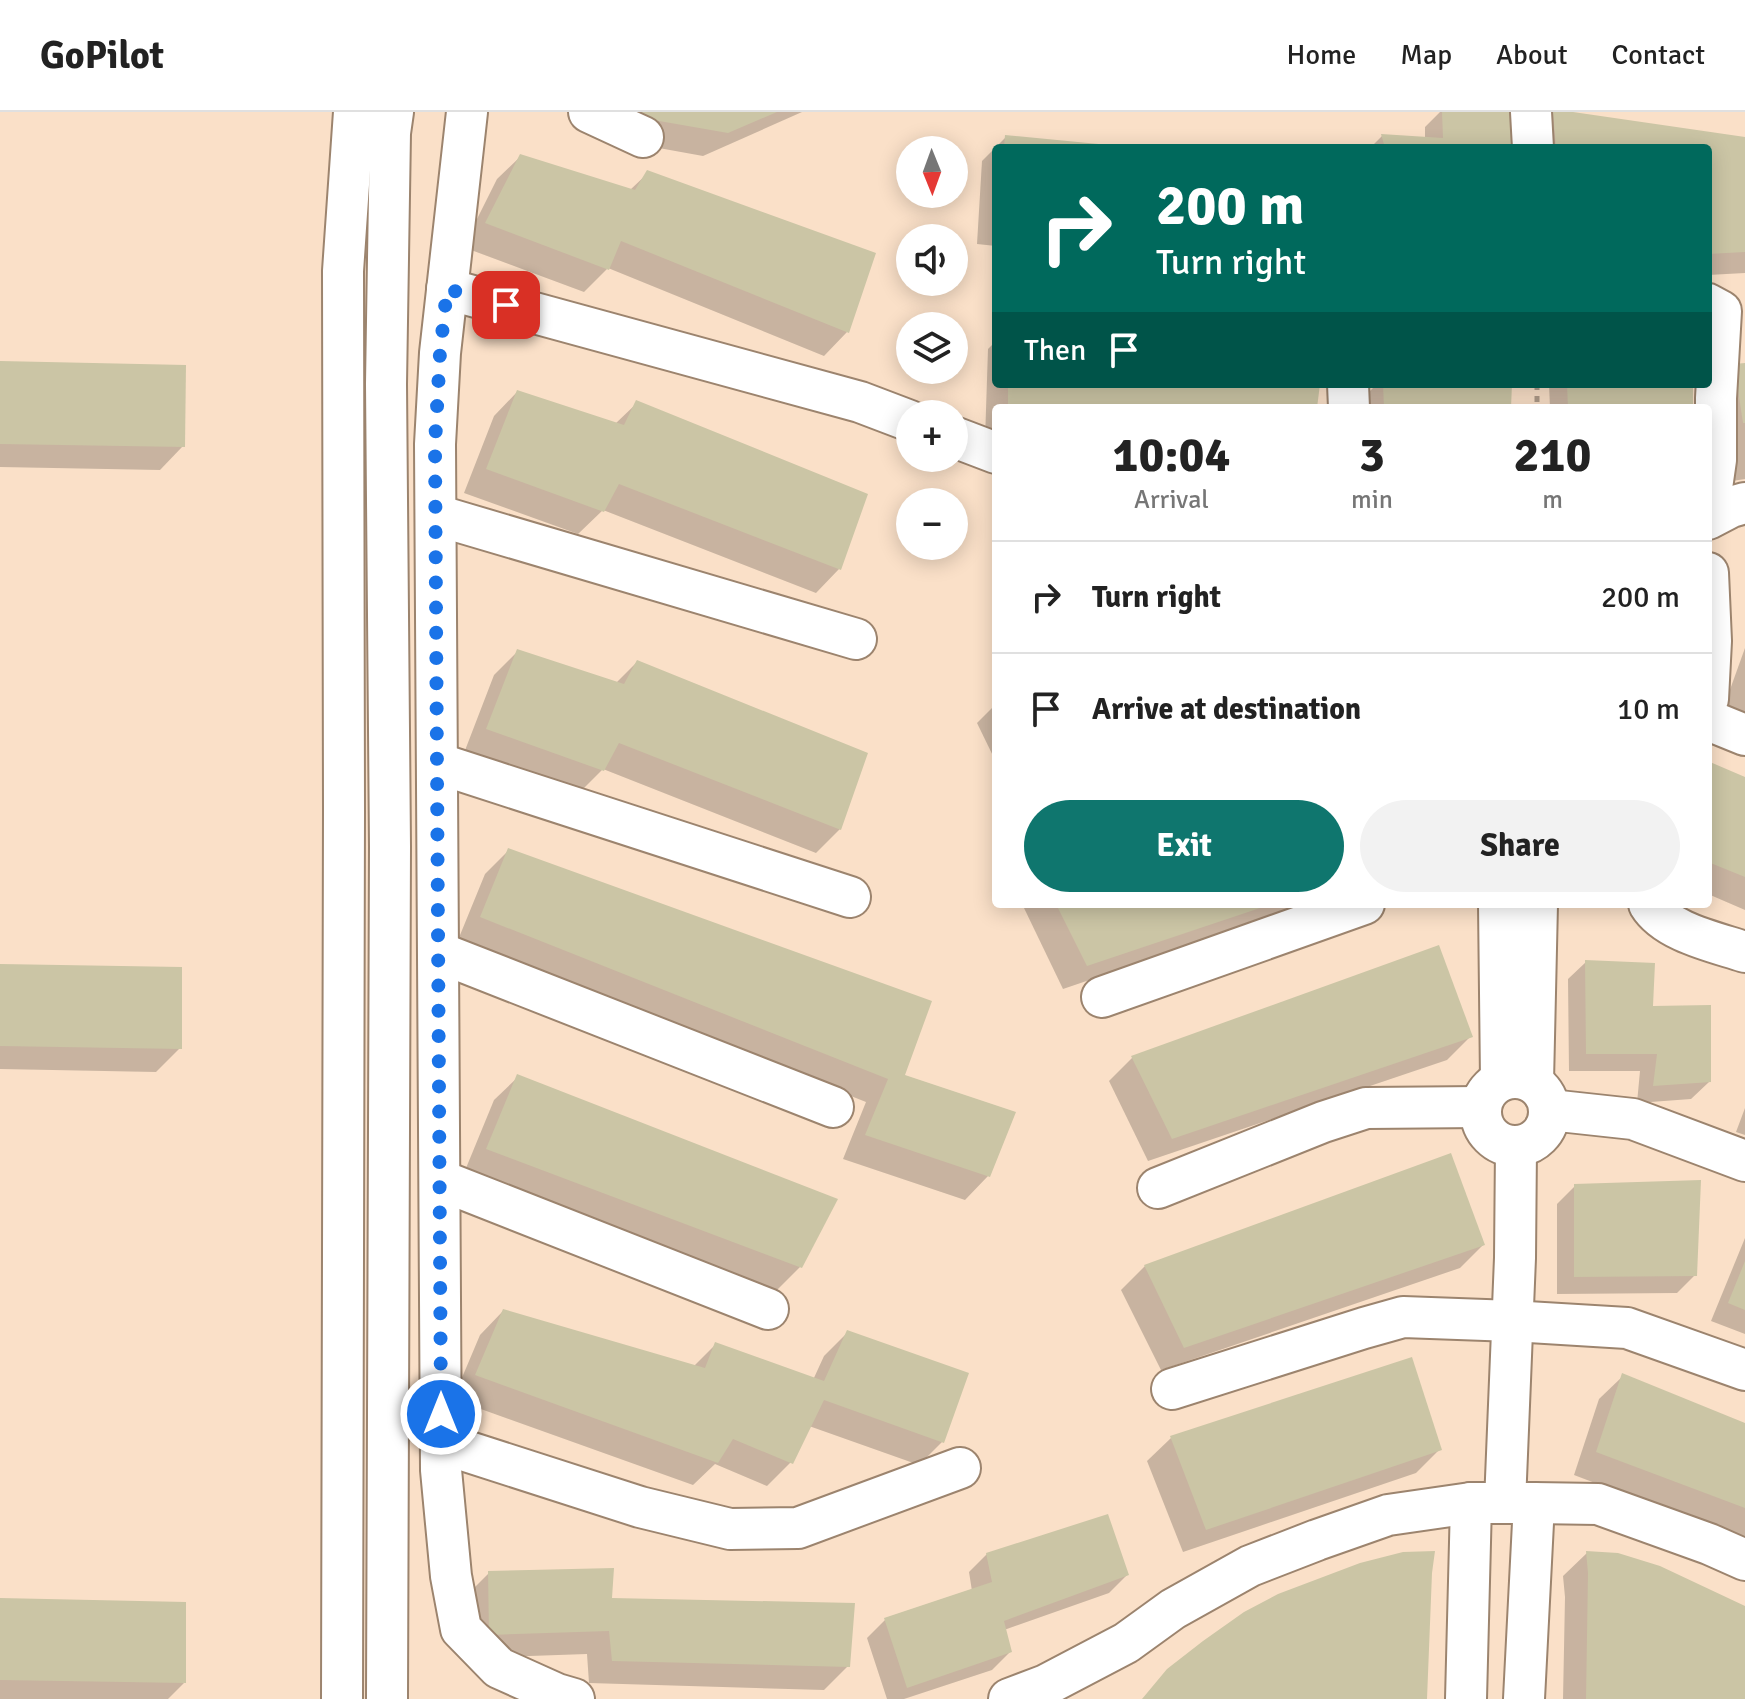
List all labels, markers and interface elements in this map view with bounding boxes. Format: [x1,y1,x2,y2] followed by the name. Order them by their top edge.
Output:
[40,32,164,79] text: GoPilot
[1287,38,1356,72] text: Home
[1400,38,1452,72] text: Map
[1496,38,1568,72] text: About
[1612,38,1705,72] text: Contact
[896,136,968,208] north arrow
[896,136,968,560] map controls
[1156,171,1304,240] text: 200 m
[1024,176,1128,280] icon: right
[896,224,968,296] button: sound
[1156,240,1306,285] text: Turn right
[472,271,540,339] pin
[484,283,528,327] icon: arrive
[896,312,968,384] button: layers
[1102,328,1146,372] icon: arrive
[1024,332,1086,369] text: Then
[896,400,968,472] button: +
[1113,426,1230,485] text: 10:04
[1359,426,1385,485] text: 3
[1514,426,1591,485] text: 210
[1134,484,1209,516] text: Arrival
[1351,484,1393,516] text: min
[1542,484,1563,516] text: m
[896,488,968,560] button: −
[1024,575,1068,619] icon: right
[1092,579,1221,616] text: Turn right
[1601,579,1680,616] text: 200 m
[1024,687,1068,731] icon: arrive
[1092,691,1361,728] text: Arrive at destination
[1617,691,1680,728] text: 10 m
[1024,800,1344,892] button: Exit
[1360,800,1680,892] button: Share
[399,1372,483,1456] position arrow

